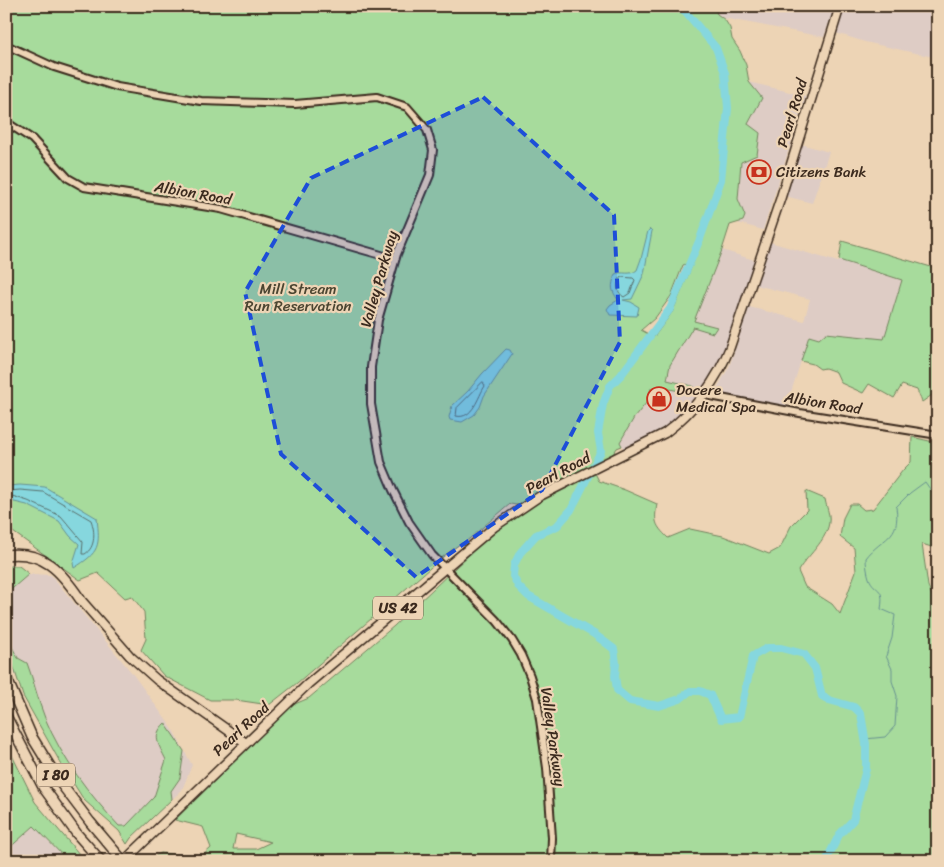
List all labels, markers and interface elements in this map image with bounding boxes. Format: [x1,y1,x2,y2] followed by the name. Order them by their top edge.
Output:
[769,74,815,151] street label: Pearl Road
[746,159,772,185] bank icon: Citizens Bank
[776,159,867,185] place label: Citizens Bank
[151,173,235,213] street label: Albion Road
[353,227,405,330] street label: Valley Parkway
[245,276,352,319] park label: Mill Stream Run Reservation
[676,377,757,420] place label: Docere Medical Spa
[782,384,865,422] street label: Albion Road
[646,386,672,412] shop icon: Docere Medical Spa
[521,444,596,501] street label: Pearl Road
[373,596,423,620] road number: US 42
[533,686,573,788] street label: Valley Parkway
[206,695,276,763] street label: Pearl Road
[37,764,75,786] road number: I 80

